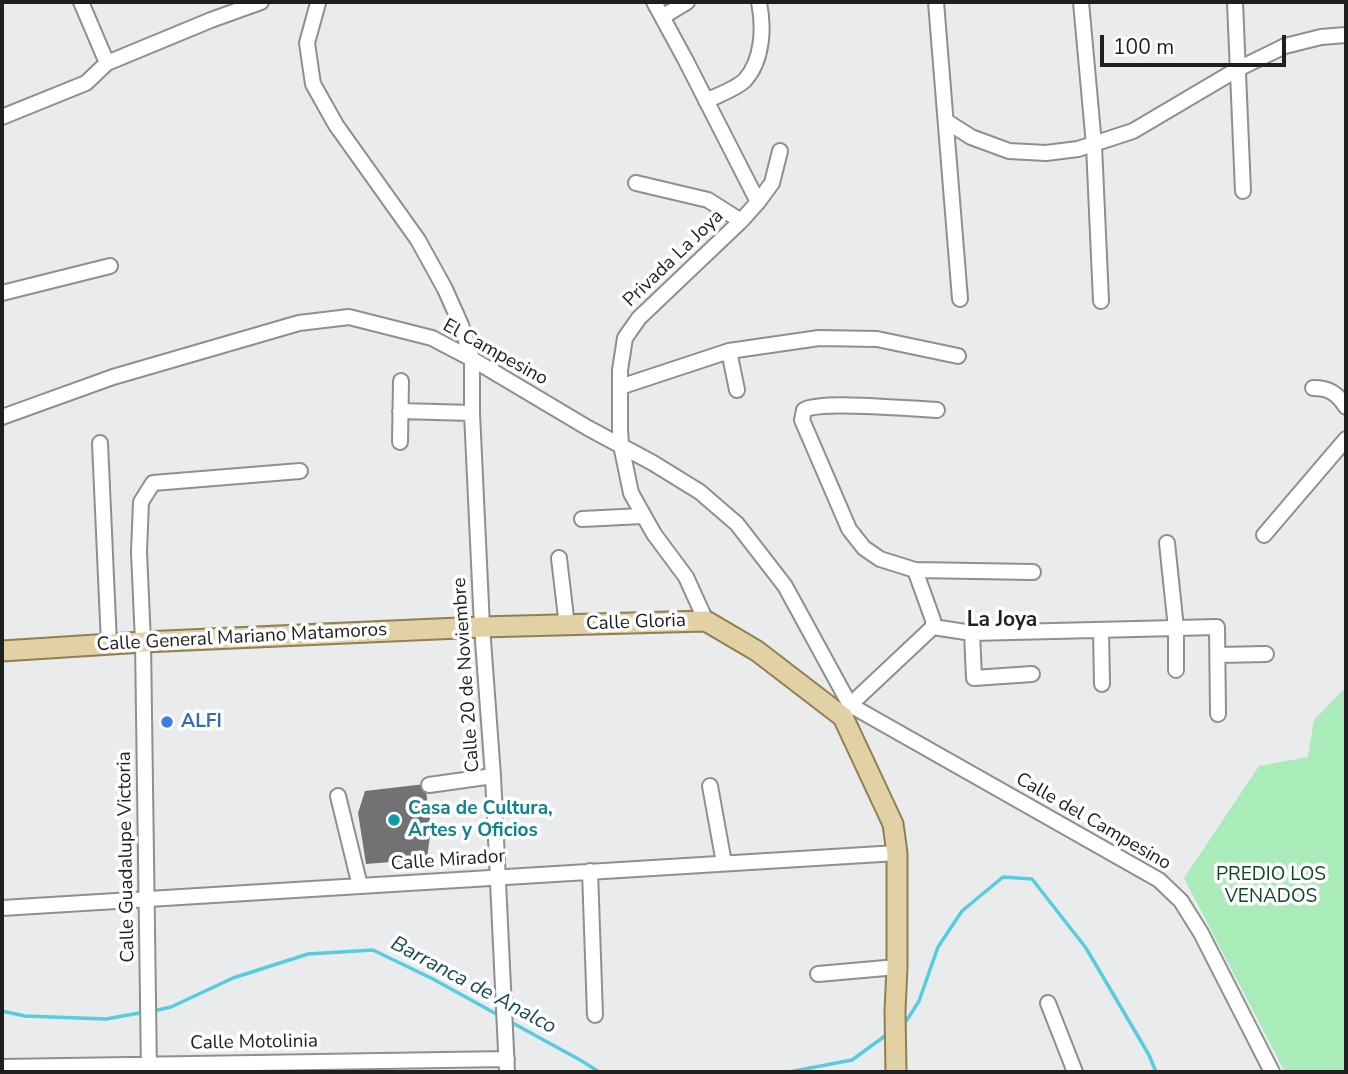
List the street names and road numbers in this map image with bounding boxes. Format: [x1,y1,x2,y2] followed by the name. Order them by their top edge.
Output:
[619,206,729,312] street label: Privada La Joya
[439,315,551,391] street label: El Campesino
[449,577,485,773] street label: Calle 20 de Noviembre
[586,610,686,636] street label: Calle Gloria
[96,619,388,657] street label: Calle General Mariano Matamoros
[114,751,140,963] street label: Calle Guadalupe Victoria
[1011,768,1175,876] street label: Calle del Campesino
[390,846,506,876] street label: Calle Mirador
[190,1030,318,1056] street label: Calle Motolinia

